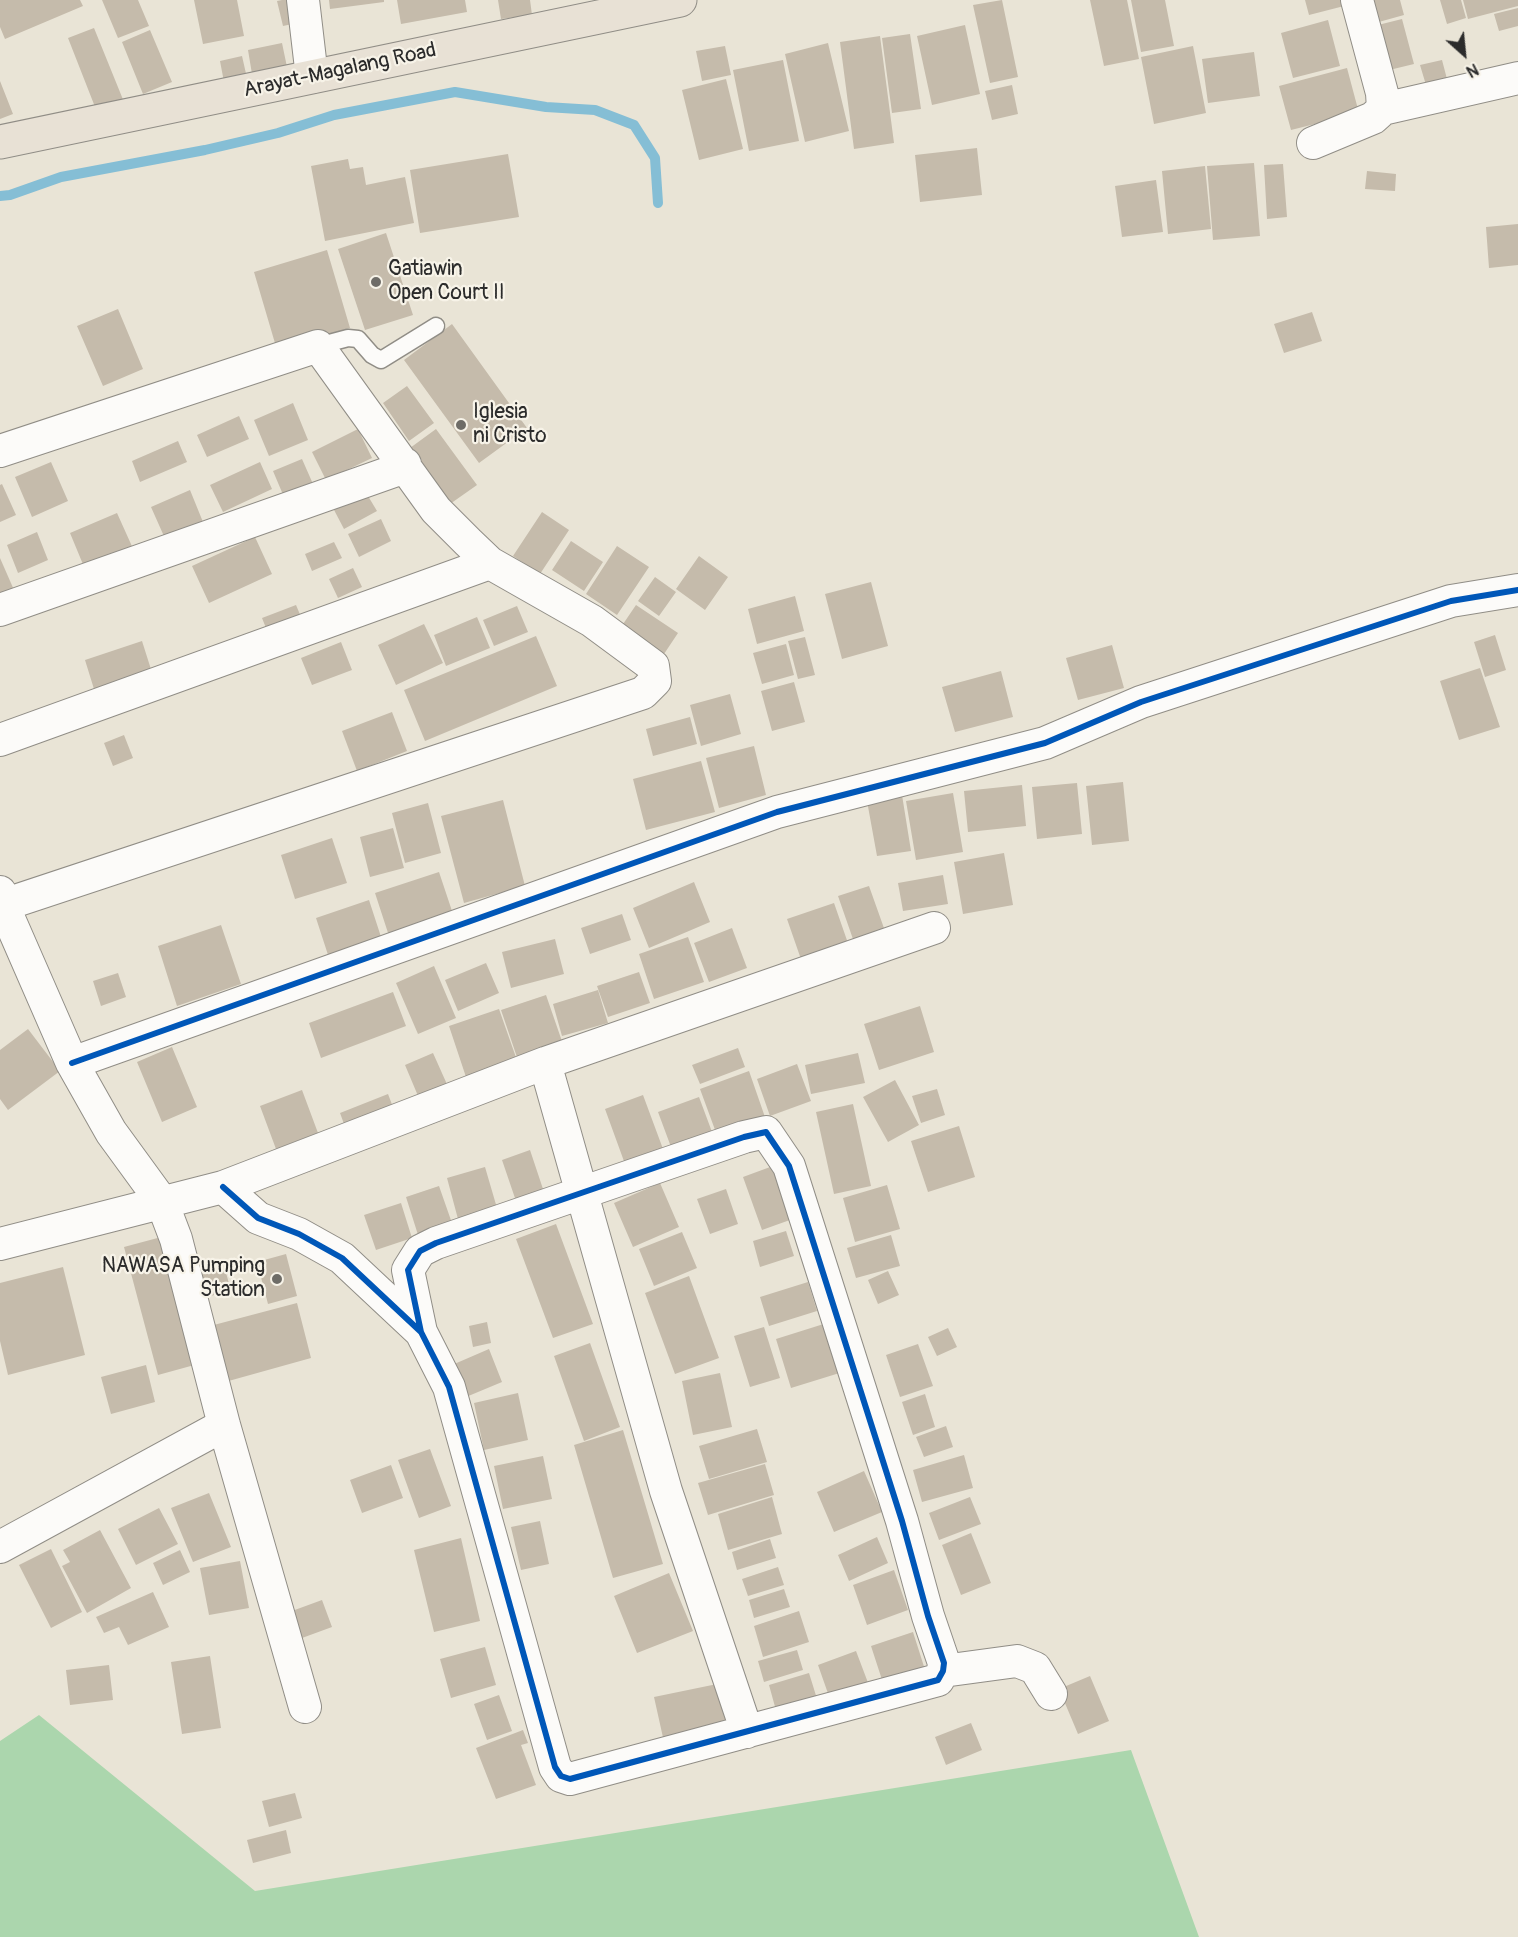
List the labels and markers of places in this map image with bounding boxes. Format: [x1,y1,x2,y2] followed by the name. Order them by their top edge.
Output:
[388,257,505,307] place label: Gatiawin Open Court II
[369,275,383,289] marker: Gatiawin Open Court II
[473,400,546,450] place label: Iglesia ni Cristo
[454,418,468,432] marker: Iglesia ni Cristo
[102,1254,265,1304] place label: NAWASA Pumping Station
[270,1272,284,1286] marker: NAWASA Pumping Station

